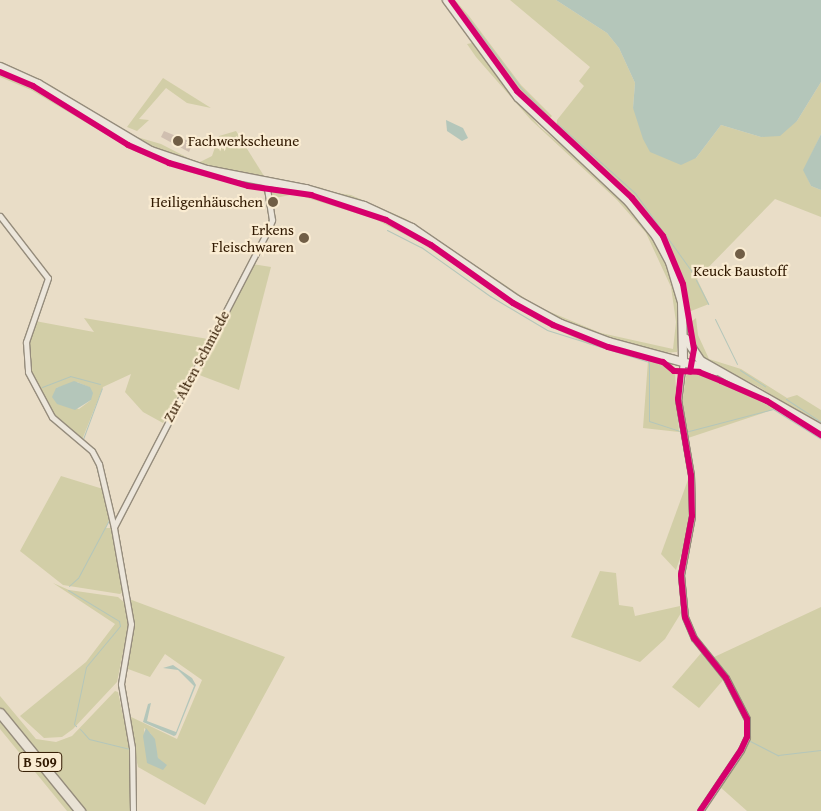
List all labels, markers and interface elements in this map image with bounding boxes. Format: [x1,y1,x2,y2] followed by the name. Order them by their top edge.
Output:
[188,132,299,150] place label: Fachwerkscheune
[172,135,184,147] marker: Fachwerkscheune
[151,193,263,211] place label: Heiligenhäuschen
[267,196,279,208] marker: Heiligenhäuschen
[211,220,294,255] place label: Erkens Fleischwaren
[298,232,310,244] marker: Erkens Fleischwaren
[734,248,746,260] marker: Keuck Baustoff
[693,262,787,280] place label: Keuck Baustoff
[159,307,233,425] street label: Zur Alten Schmiede
[18,750,62,774] road number: B 509

